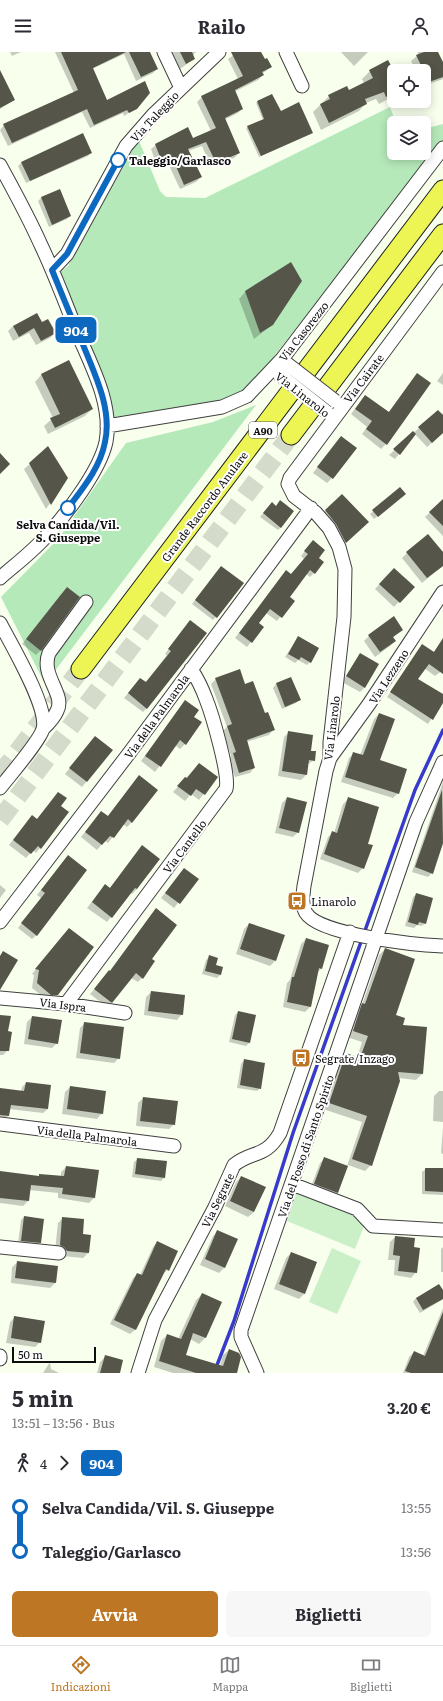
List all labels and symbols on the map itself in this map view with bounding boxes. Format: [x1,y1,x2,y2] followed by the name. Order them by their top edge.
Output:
[126,87,182,145] street label: Via Taleggio
[110,152,126,168] marker: Taleggio/Garlasco
[129,152,231,168] place label: Taleggio/Garlasco
[274,298,332,364] street label: Via Casorezzo
[53,317,99,343] line badge: 904
[339,350,387,406] street label: Via Cairate
[272,368,334,420] street label: Via Linarolo
[249,422,277,438] road number: A90
[157,447,251,564] street label: Grande Raccordo Anulare
[60,500,76,516] marker: Selva Candida/Vil. S. Giuseppe
[16,516,120,545] place label: Selva Candida/Vil. S. Giuseppe
[364,645,412,707] street label: Via Lezzeno
[120,670,192,762] street label: Via della Palmarola
[319,695,343,761] street label: Via Linarolo
[158,816,210,876] street label: Via Cantello
[286,890,308,912] bus stop icon: Linarolo
[311,893,356,909] place label: Linarolo
[39,993,87,1015] street label: Via Ispra
[290,1047,312,1069] bus stop icon: Segrate/Inzago
[315,1050,394,1066] place label: Segrate/Inzago
[273,1072,337,1220] street label: Via del Fosso di Santo Spirito
[36,1121,138,1149] street label: Via della Palmarola
[197,1170,237,1230] street label: Via Segrate
[12,1345,96,1364] scale bar

